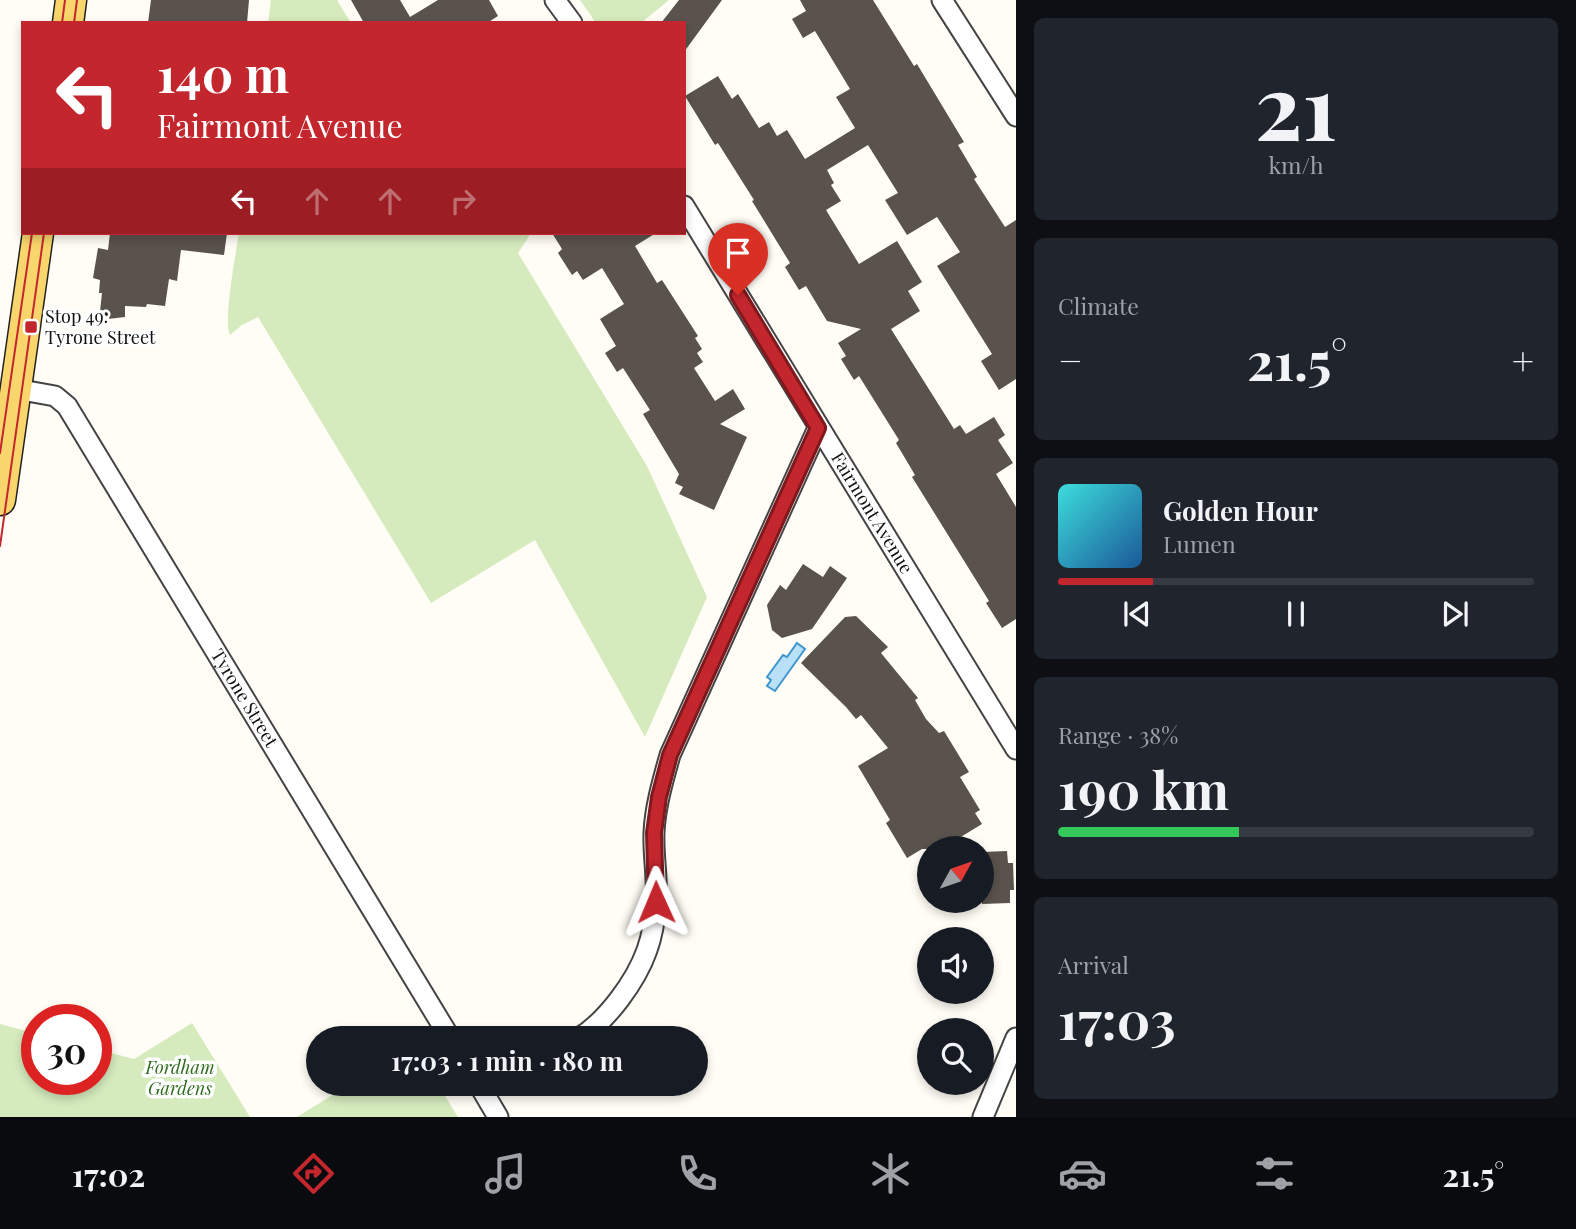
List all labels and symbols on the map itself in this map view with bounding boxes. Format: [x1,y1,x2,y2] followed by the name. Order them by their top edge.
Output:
[708,223,768,295] pin
[45,304,156,349] place label: Stop 49: Tyrone Street
[23,319,39,335] marker: Stop 49: Tyrone Street
[826,447,919,578] street label: Fairmont Avenue
[206,644,284,752] street label: Tyrone Street
[917,836,994,914] north arrow
[619,865,693,939] position arrow
[21,1004,112,1095] speed limit sign: 30
[145,1055,214,1100] park label: Fordham Gardens

